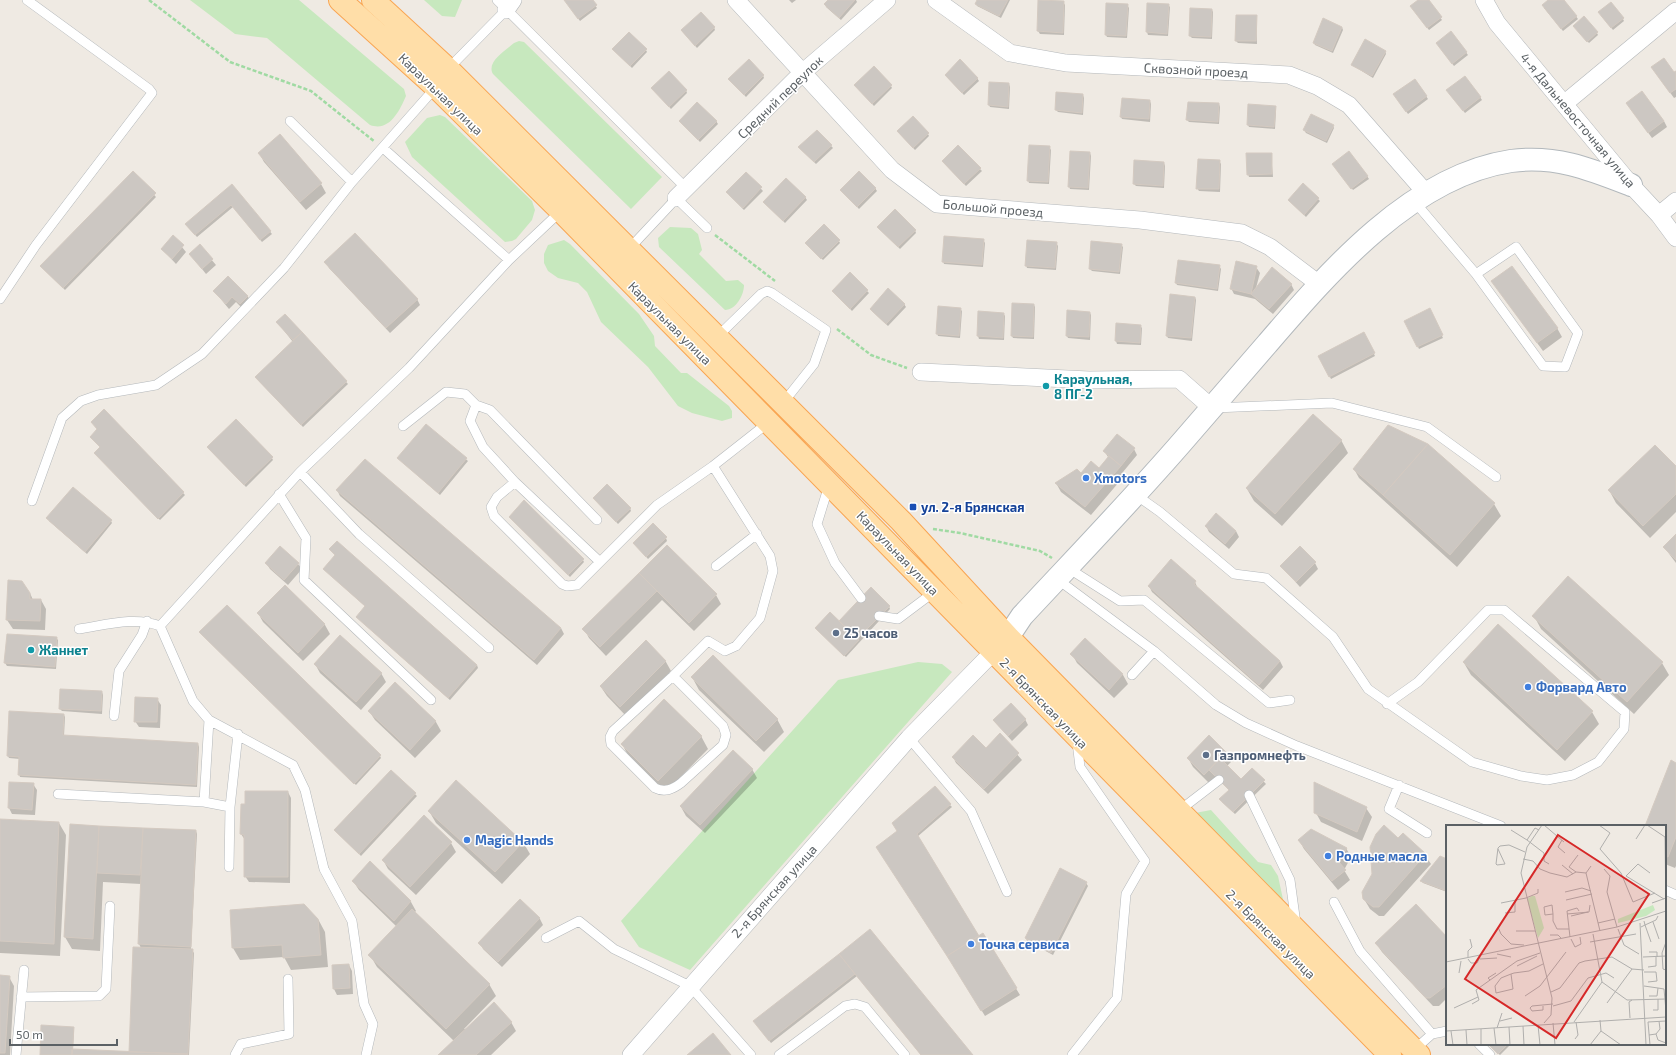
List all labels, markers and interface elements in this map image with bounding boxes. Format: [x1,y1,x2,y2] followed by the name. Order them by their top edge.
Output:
[1517,49,1639,191] street label: 4-я Дальневосточная улица
[395,50,487,138] street label: Караульная улица
[734,52,826,142] street label: Средний переулок
[1143,59,1249,81] street label: Сквозной проезд
[942,196,1044,220] street label: Большой проезд
[625,278,715,368] street label: Караульная улица
[1054,371,1132,402] place label: Караульная, 8 ПГ-2
[1041,381,1051,391] marker: Караульная, 8 ПГ-2
[1094,470,1147,486] place label: Xmotors
[1081,473,1091,483] marker: Xmotors
[921,499,1025,515] place label: ул. 2-я Брянская
[908,502,918,512] marker: ул. 2-я Брянская
[854,507,942,599] street label: Караульная улица
[844,625,898,641] place label: 25 часов
[831,628,841,638] marker: 25 часов
[39,642,89,658] place label: Жаннет
[26,645,36,655] marker: Жаннет
[997,654,1091,752] street label: 2-я Брянская улица
[1536,679,1627,695] place label: Форвард Авто
[1523,682,1533,692] marker: Форвард Авто
[1214,747,1306,763] place label: Газпромнефть
[1201,750,1211,760] marker: Газпромнефть
[1446,825,1666,1045] inset map
[475,832,554,848] place label: Magic Hands
[462,835,472,845] marker: Magic Hands
[728,841,820,941] street label: 2-я Брянская улица
[1336,848,1427,864] place label: Родные масла
[1323,851,1333,861] marker: Родные масла
[1223,886,1319,982] street label: 2-я Брянская улица
[979,936,1069,952] place label: Точка сервиса
[966,939,976,949] marker: Точка сервиса
[10,1021,117,1047] scale bar
[16,1027,43,1041] text: 50 m

